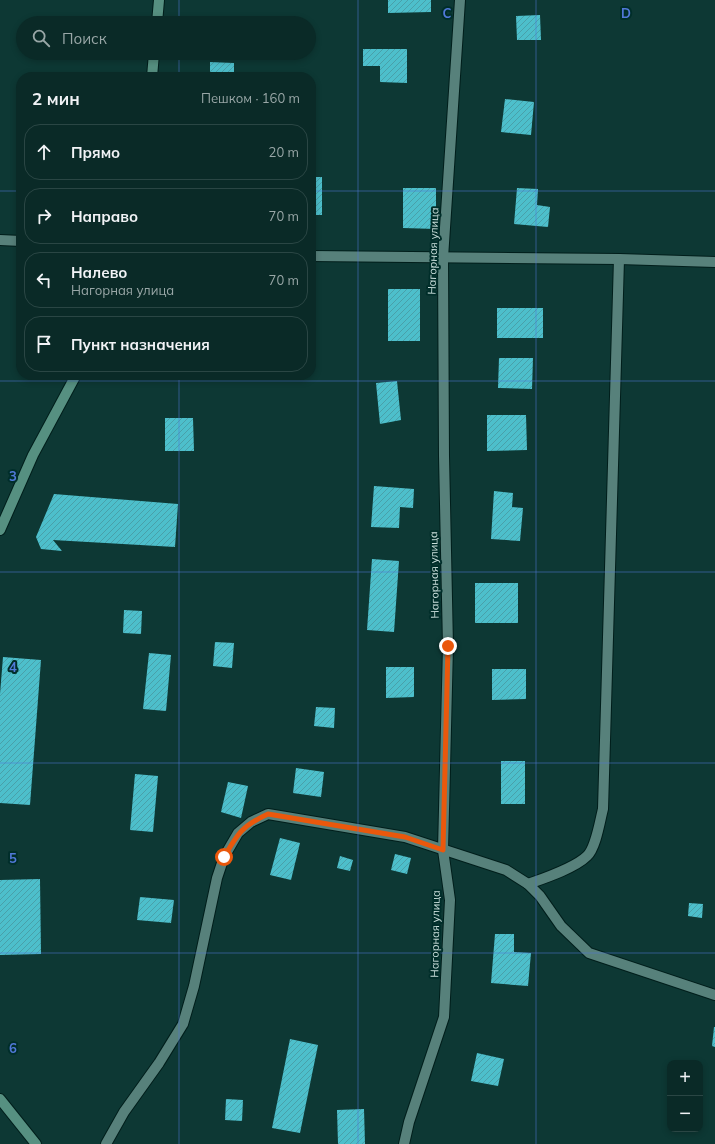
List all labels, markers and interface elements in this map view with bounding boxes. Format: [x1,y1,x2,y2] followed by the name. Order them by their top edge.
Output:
[443,5,452,21] text: C
[621,5,631,21] text: D
[16,16,316,60] search box
[30,27,52,49] icon: search
[62,29,107,48] text: Поиск
[32,88,80,109] text: 2 мин
[201,90,300,106] text: Пешком · 160 m
[33,141,55,163] icon: ahead
[71,143,120,162] text: Прямо
[269,144,299,160] text: 20 m
[33,205,55,227] icon: right
[71,207,138,226] text: Направо
[424,207,442,295] street label: Нагорная улица
[269,208,299,224] text: 70 m
[71,263,127,282] text: Налево
[33,269,55,291] icon: left
[269,272,299,288] text: 70 m
[71,282,174,298] text: Нагорная улица
[33,333,55,355] icon: arrive
[71,335,210,354] text: Пункт назначения
[9,468,17,484] text: 3
[426,531,442,619] street label: Нагорная улица
[439,637,457,655] route end
[9,659,17,675] text: 4
[215,848,233,866] route start
[9,850,17,866] text: 5
[427,890,443,978] street label: Нагорная улица
[9,1040,17,1056] text: 6
[667,1060,703,1132] map controls
[667,1060,703,1096] button: +
[667,1096,703,1132] button: −

